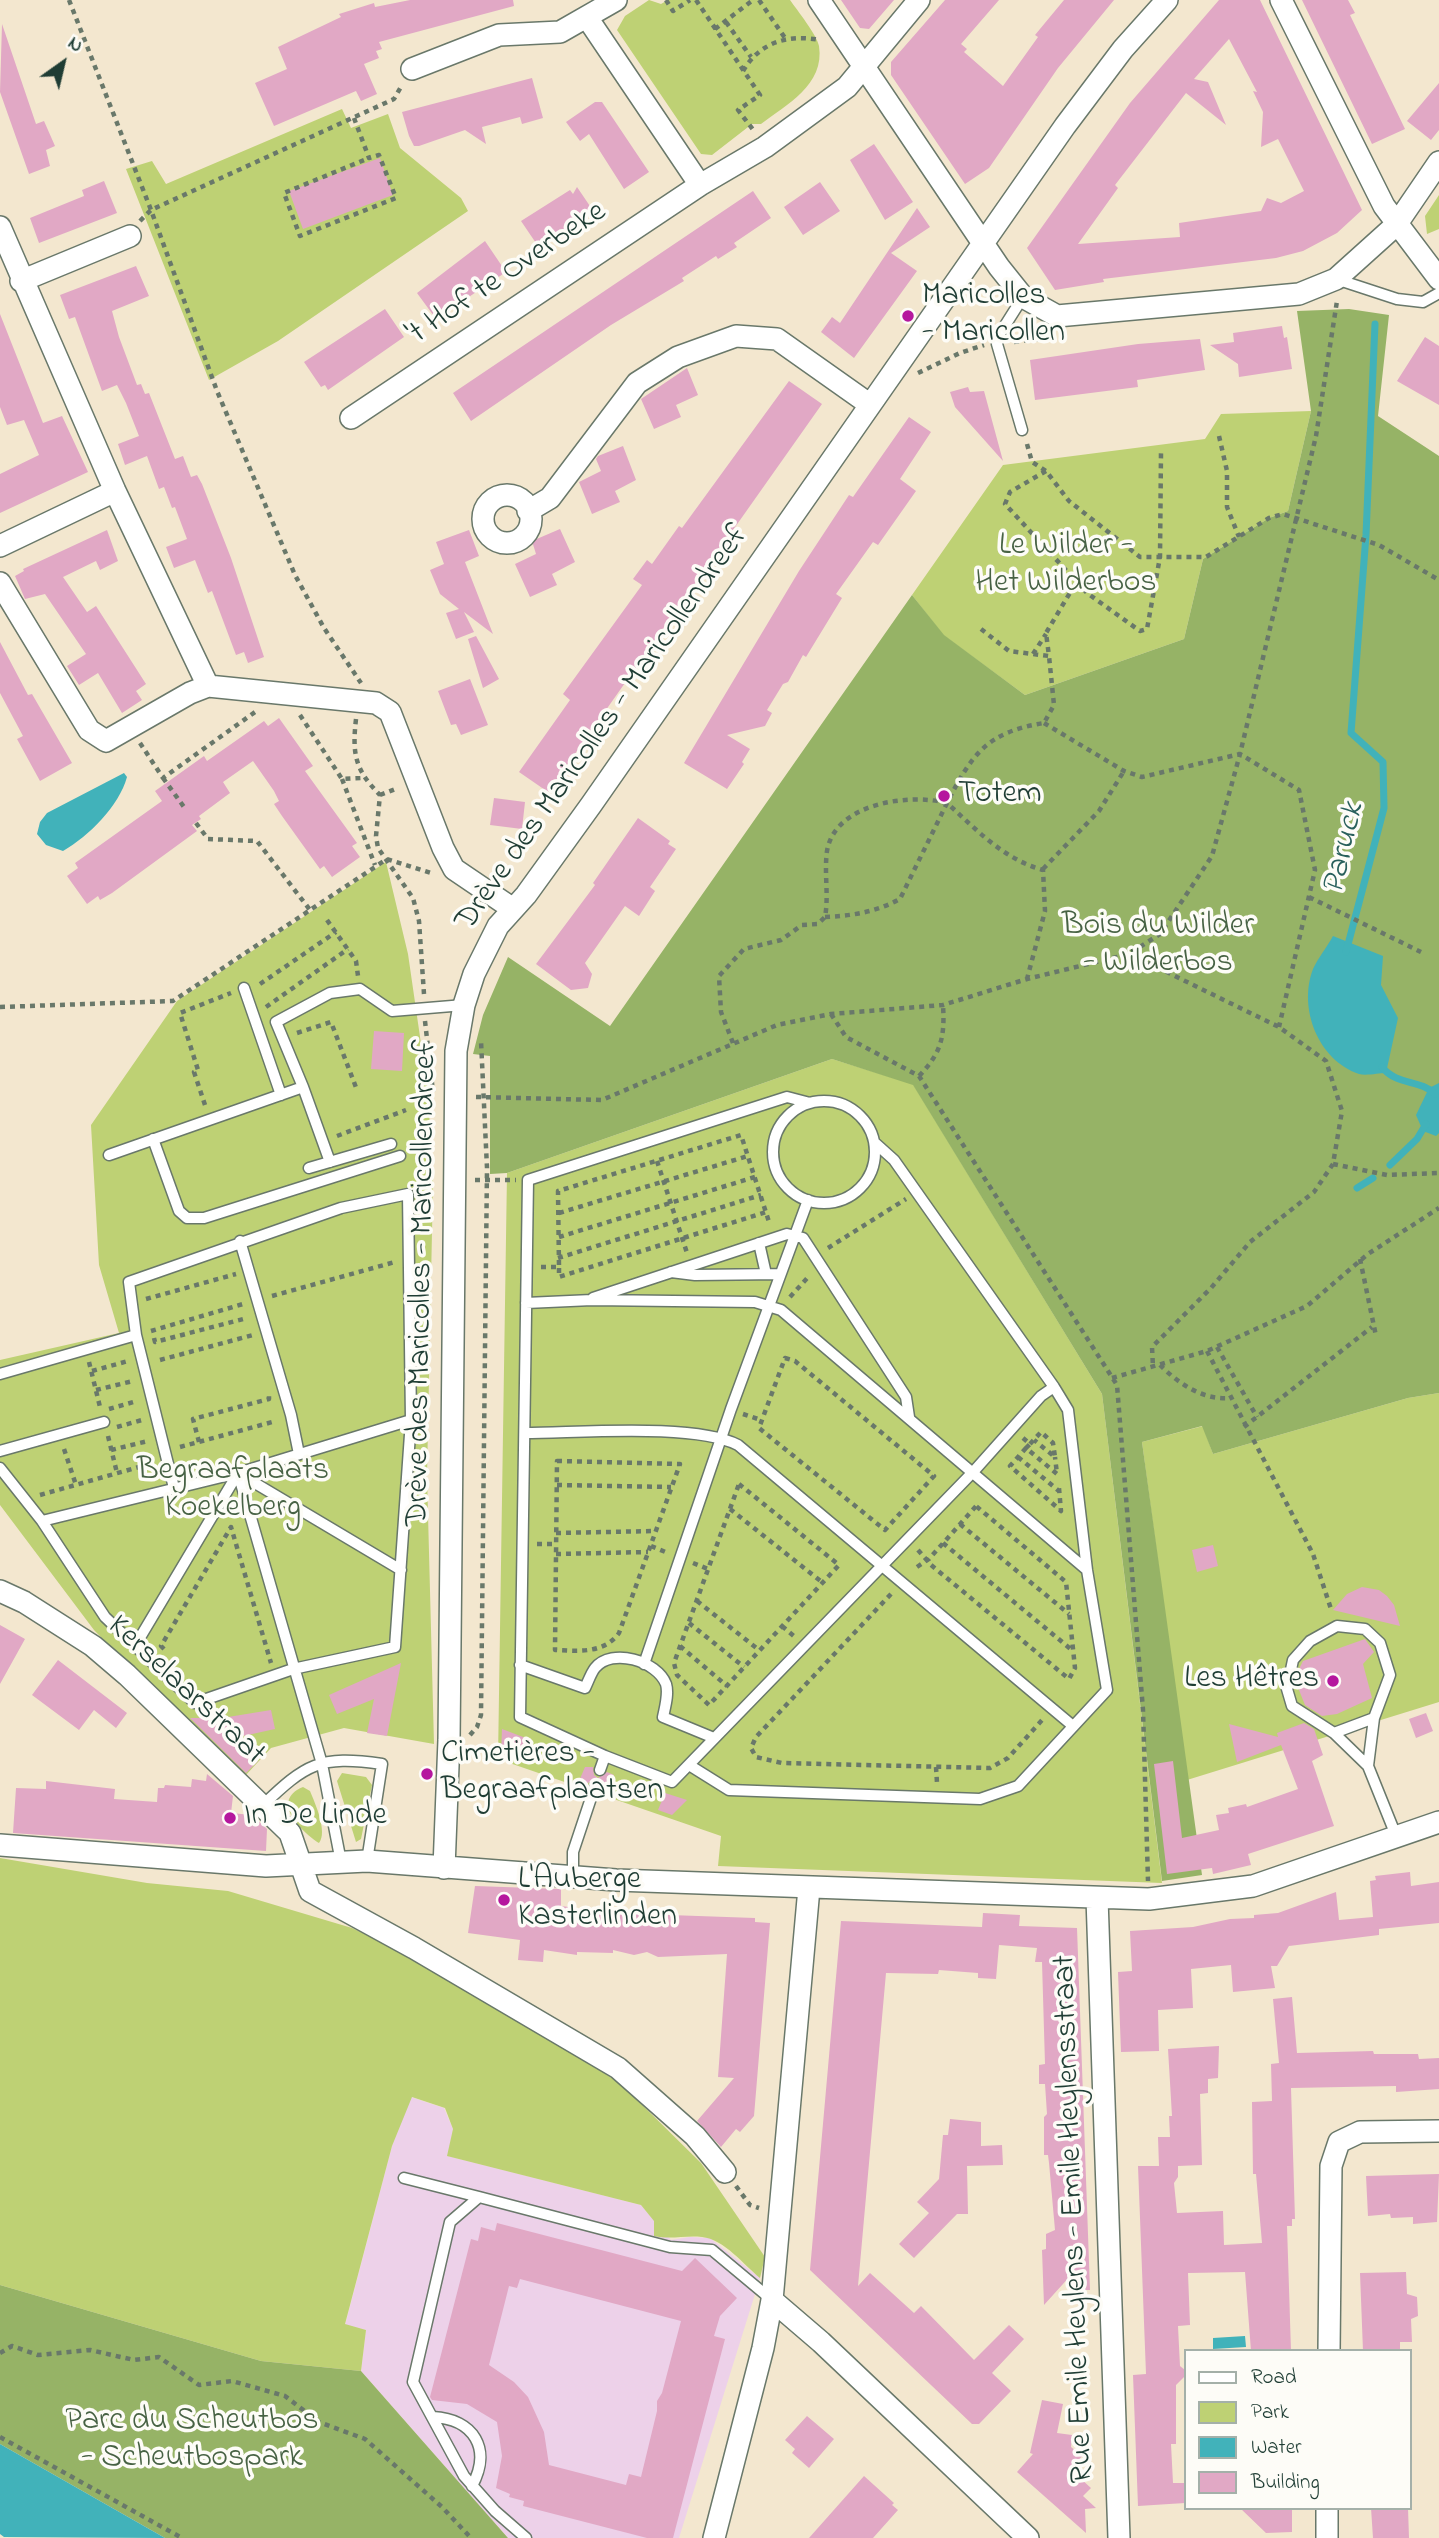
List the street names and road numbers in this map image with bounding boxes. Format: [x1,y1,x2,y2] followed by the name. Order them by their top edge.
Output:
[401,194,615,356] street label: 't Hof te Overbeke
[449,519,759,939] street label: Drève des Maricolles - Maricollendreef
[401,1040,447,1526] street label: Drève des Maricolles - Maricollendreef
[98,1609,272,1775] street label: Kerselaarstraat
[1048,1954,1104,2484] street label: Rue Emile Heylens - Emile Heylensstraat

